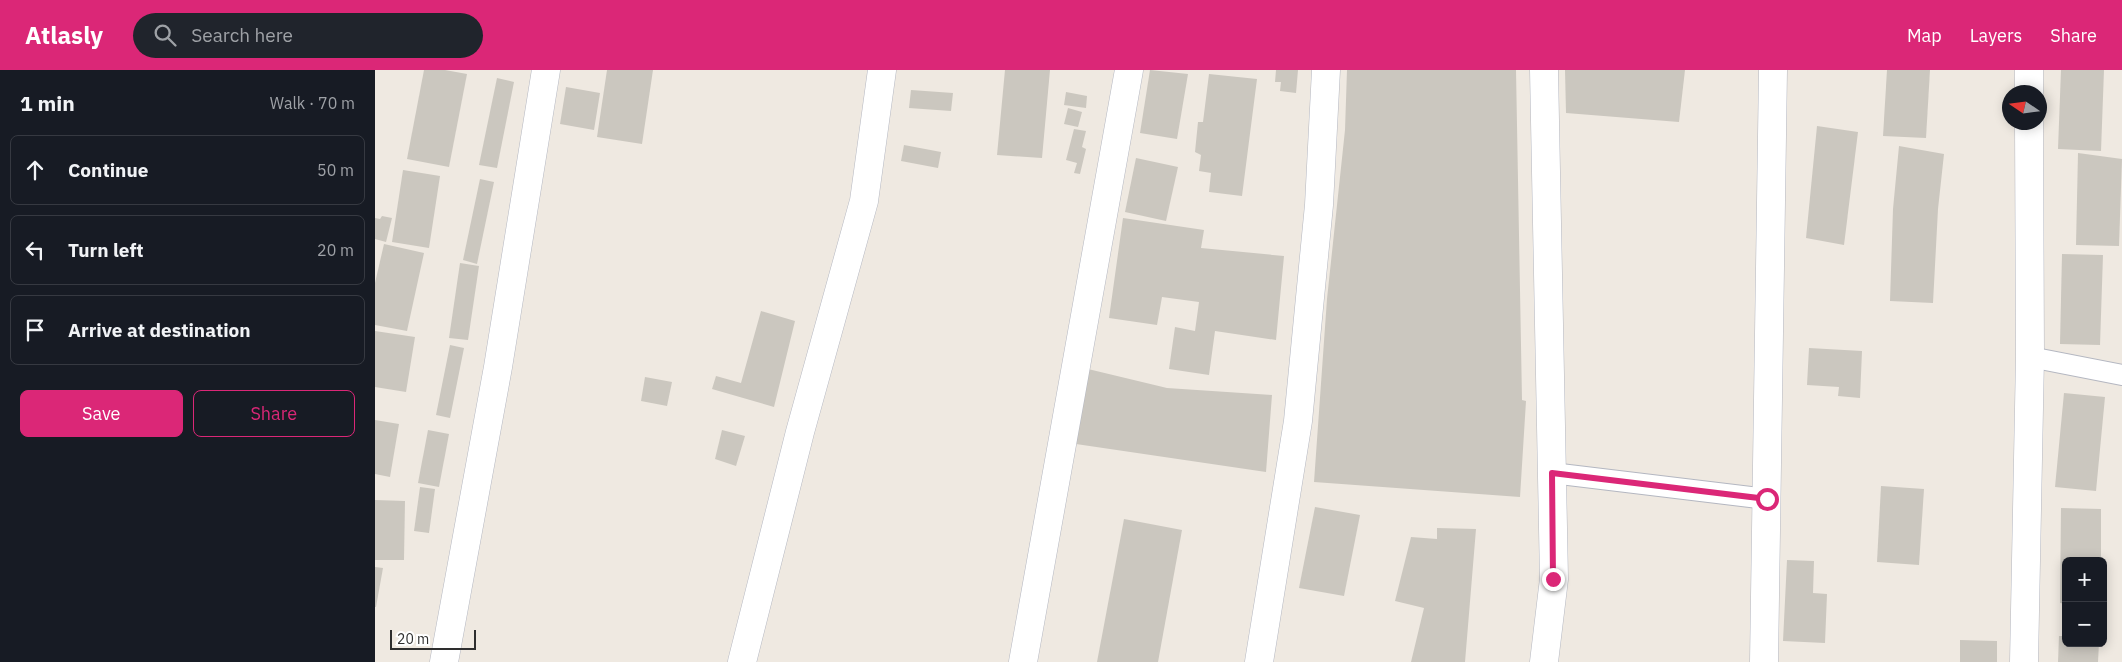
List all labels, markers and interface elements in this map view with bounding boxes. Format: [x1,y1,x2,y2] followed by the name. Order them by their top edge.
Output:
[133,13,483,58] search box
[25,19,103,51] text: Atlasly
[151,21,179,49] icon: search
[191,23,293,47] text: Search here
[1907,24,1942,47] text: Map
[1970,24,2022,47] text: Layers
[2050,24,2097,47] text: Share
[2002,85,2047,130] north arrow
[20,89,75,117] text: 1 min
[270,93,355,113] text: Walk · 70 m
[21,156,49,184] icon: ahead
[68,158,148,182] text: Continue
[317,160,354,180] text: 50 m
[21,236,49,264] icon: left
[68,238,144,262] text: Turn left
[317,240,354,260] text: 20 m
[21,316,49,344] icon: arrive
[68,318,251,342] text: Arrive at destination
[20,390,183,437] button: Save
[193,390,355,437] button: Share
[1756,488,1779,511] route start
[2062,557,2107,647] map controls
[2062,557,2107,602] button: +
[1542,568,1565,591] route end
[2062,602,2107,647] button: −
[390,627,476,650] scale bar
[397,630,429,648] text: 20 m

